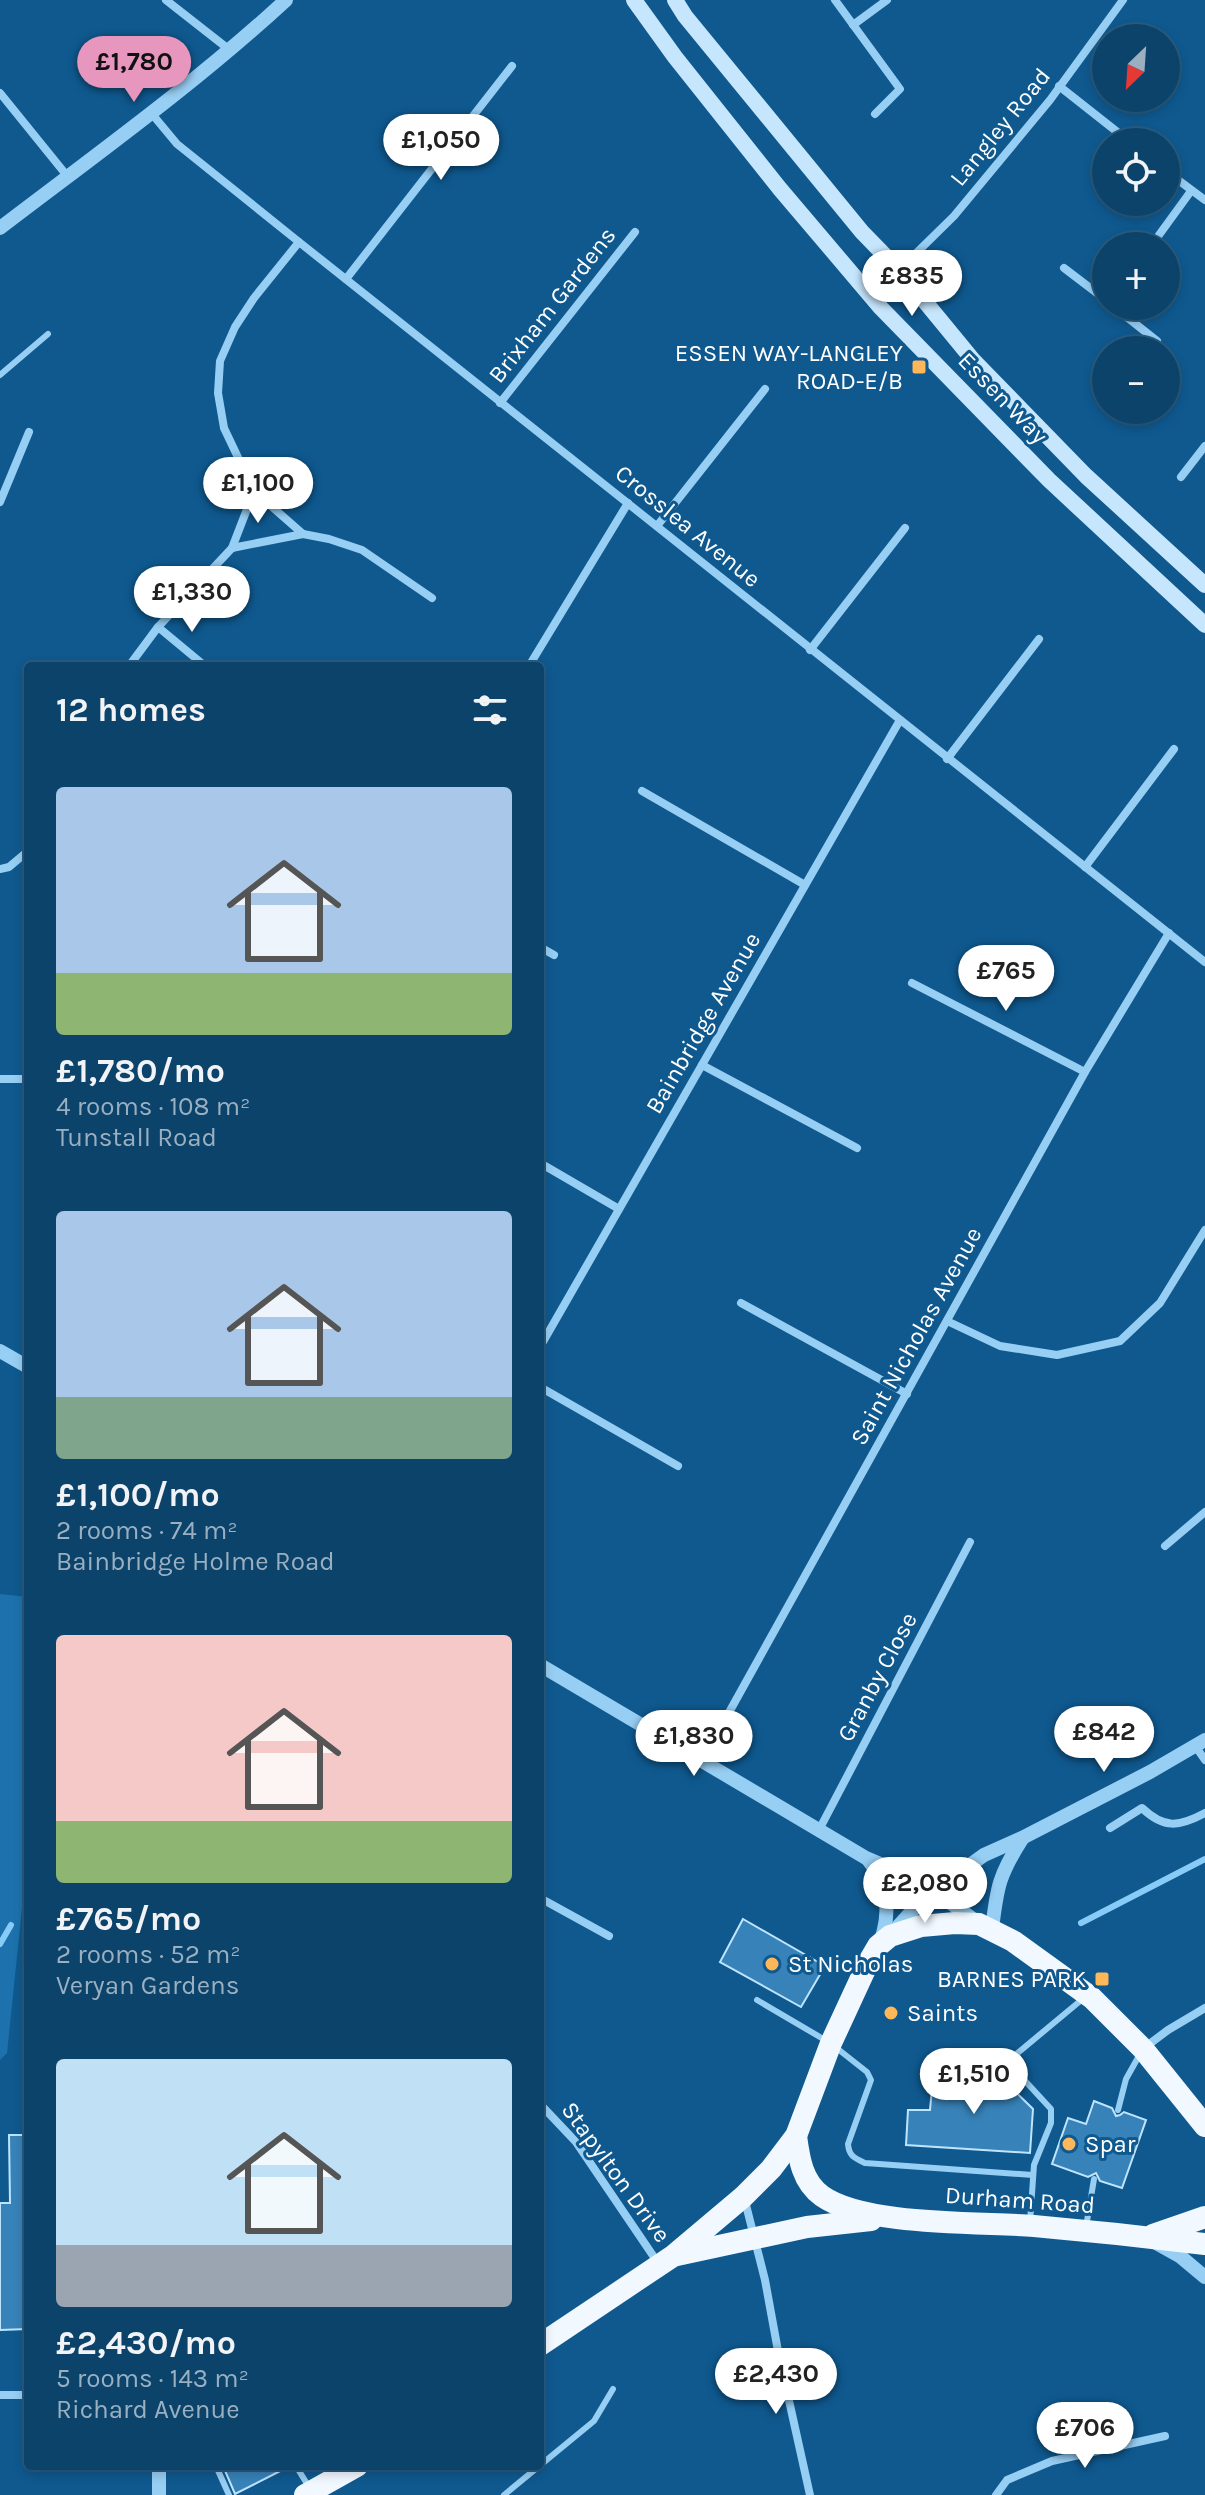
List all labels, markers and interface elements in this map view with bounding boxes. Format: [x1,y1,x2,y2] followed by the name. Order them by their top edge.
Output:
[1092,24,1180,112] north arrow
[1092,24,1180,424] map controls
[69,36,199,104] pin: £1,780
[95,46,173,77] text: £1,780
[944,62,1056,192] street label: Langley Road
[376,114,506,182] pin: £1,050
[401,124,481,155] text: £1,050
[1092,128,1180,216] button: locate
[483,222,621,388] street label: Brixham Gardens
[1092,232,1180,320] button: +
[865,250,959,318] pin: £835
[880,260,944,291] text: £835
[1092,336,1180,424] button: −
[675,339,903,395] place label: ESSEN WAY-LANGLEY ROAD-E/B
[953,346,1053,450] street label: Essen Way
[910,358,928,376] marker: ESSEN WAY-LANGLEY ROAD-E/B
[193,457,323,525] pin: £1,100
[610,459,766,593] street label: Crosslea Avenue
[221,467,295,498] text: £1,100
[127,566,257,634] pin: £1,330
[152,576,232,607] text: £1,330
[468,688,512,732] icon: filters
[56,690,206,730] text: 12 homes
[212,839,356,983] icon: home
[640,927,766,1119] street label: Bainbridge Avenue
[959,945,1053,1013] pin: £765
[976,955,1036,986] text: £765
[56,1051,225,1091] text: £1,780/mo
[56,1091,250,1122] text: 4 rooms · 108 m²
[56,1122,217,1153] text: Tunstall Road
[844,1222,988,1450] street label: Saint Nicholas Avenue
[212,1263,356,1407] icon: home
[56,1475,220,1515] text: £1,100/mo
[56,1515,238,1546] text: 2 rooms · 74 m²
[56,1546,335,1577] text: Bainbridge Holme Road
[831,1608,923,1746] street label: Granby Close
[212,1687,356,1831] icon: home
[1057,1706,1151,1774] pin: £842
[629,1710,759,1778] pin: £1,830
[1072,1716,1136,1747] text: £842
[654,1720,734,1751] text: £1,830
[860,1857,990,1925] pin: £2,080
[881,1867,969,1898] text: £2,080
[56,1899,201,1939] text: £765/mo
[56,1939,241,1970] text: 2 rooms · 52 m²
[788,1950,913,1978] place label: St Nicholas
[763,1955,781,1973] marker: St Nicholas
[937,1965,1086,1993] place label: BARNES PARK
[56,1970,239,2001] text: Veryan Gardens
[1093,1970,1111,1988] marker: BARNES PARK
[907,1999,978,2027] place label: Saints
[882,2004,900,2022] marker: Saints
[909,2048,1039,2116] pin: £1,510
[938,2058,1010,2089] text: £1,510
[556,2096,676,2248] street label: Stapylton Drive
[212,2111,356,2255] icon: home
[1085,2130,1136,2158] place label: Spar
[1060,2135,1078,2153] marker: Spar
[944,2181,1096,2219] street label: Durham Road
[56,2323,236,2363] text: £2,430/mo
[711,2348,841,2416] pin: £2,430
[733,2358,819,2389] text: £2,430
[56,2363,249,2394] text: 5 rooms · 143 m²
[56,2394,240,2425] text: Richard Avenue
[1038,2402,1132,2470] pin: £706
[1055,2412,1115,2443] text: £706

